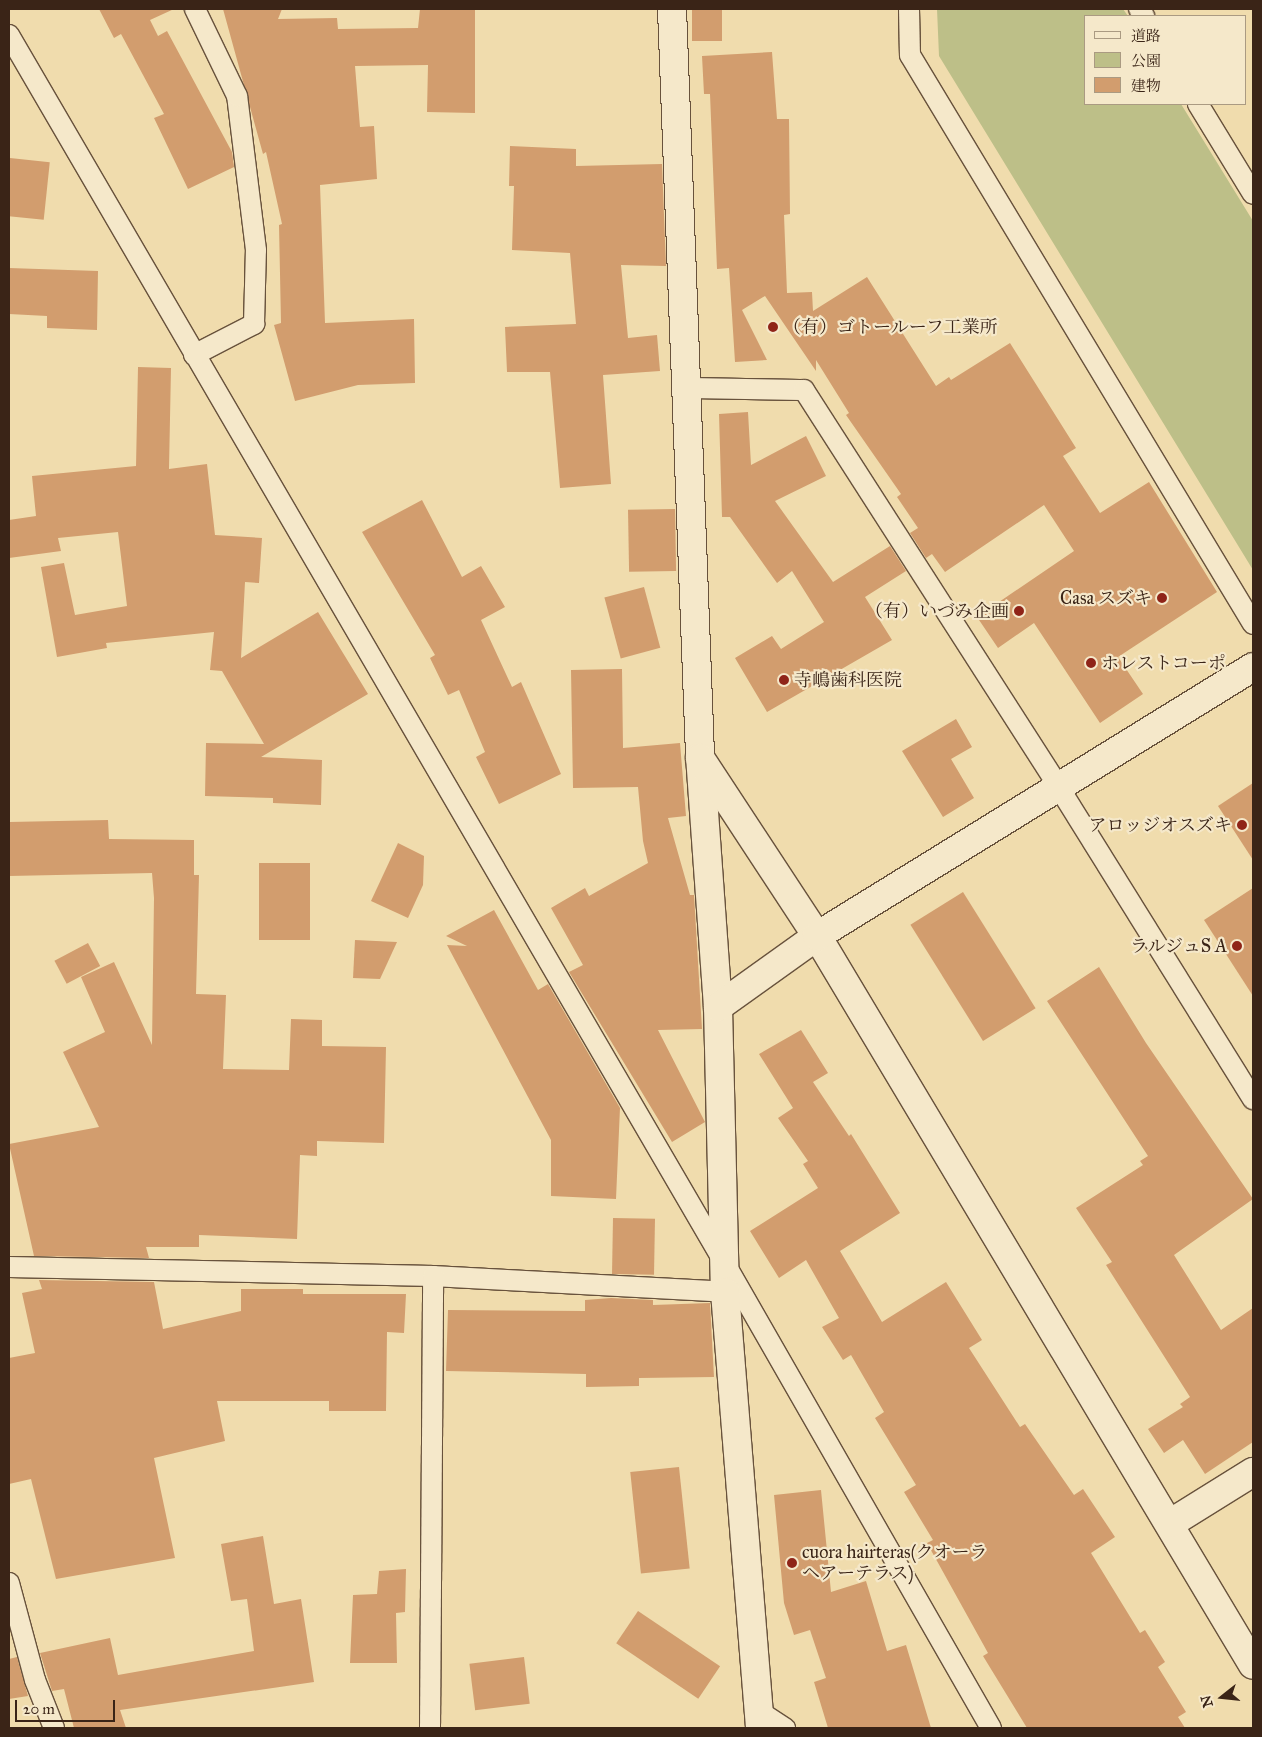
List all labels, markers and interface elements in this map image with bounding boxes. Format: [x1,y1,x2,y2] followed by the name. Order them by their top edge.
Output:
[1084,15,1247,105] legend
[1131,27,1161,45] text: 道路
[1131,52,1161,70] text: 公園
[1131,77,1161,95] text: 建物
[783,316,999,338] place label: （有）ゴトールーフ工業所
[767,321,779,333] marker: （有）ゴトールーフ工業所
[1060,587,1152,609] place label: Casa スズキ
[1156,592,1168,604] marker: Casa スズキ
[865,600,1009,622] place label: （有）いづみ企画
[1013,605,1025,617] marker: （有）いづみ企画
[1101,652,1227,674] place label: ホレストコーポ
[1085,657,1097,669] marker: ホレストコーポ
[794,669,902,691] place label: 寺嶋歯科医院
[778,674,790,686] marker: 寺嶋歯科医院
[1088,814,1232,836] place label: アロッジオスズキ
[1236,819,1248,831] marker: アロッジオスズキ
[1129,935,1227,957] place label: ラルジュS A
[1231,940,1243,952] marker: ラルジュS A
[802,1542,988,1585] place label: cuora hairteras(クオーラ ヘアーテラス)
[786,1557,798,1569] marker: cuora hairteras(クオーラ ヘアーテラス)
[1197,1672,1247,1722] north arrow
[18,1690,118,1722] scale bar
[1197,1693,1217,1709] text: N
[23,1700,55,1718] text: 20 m

